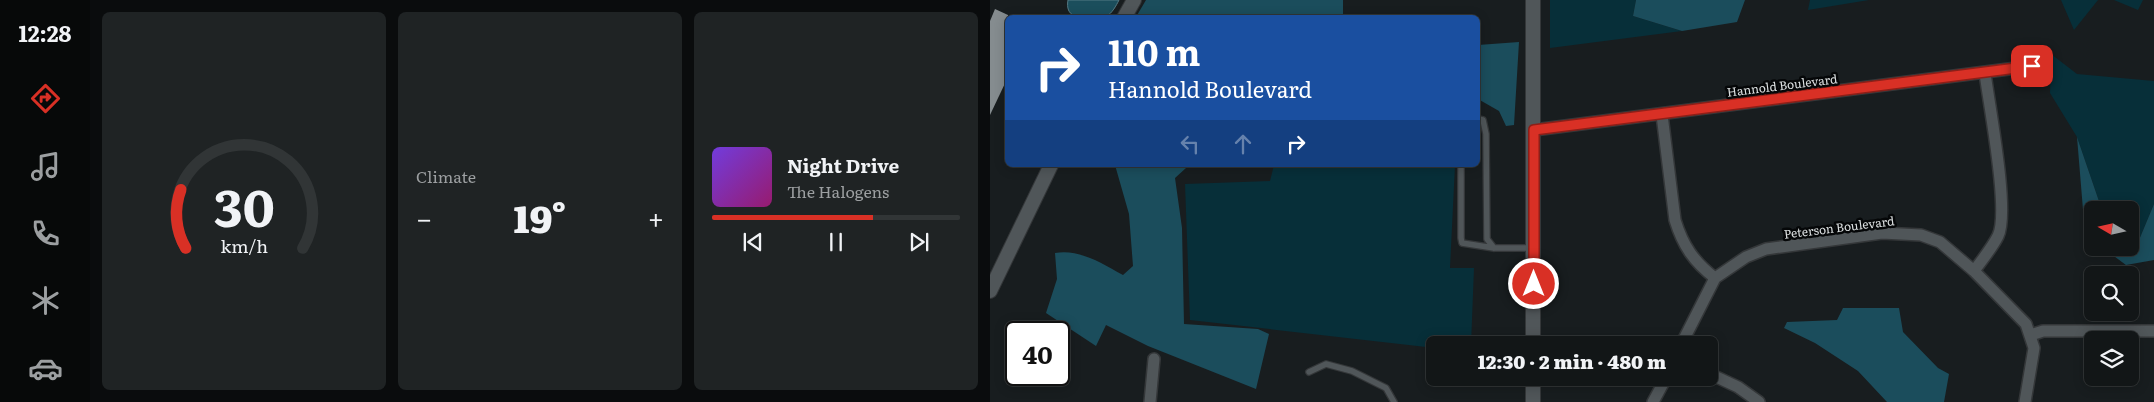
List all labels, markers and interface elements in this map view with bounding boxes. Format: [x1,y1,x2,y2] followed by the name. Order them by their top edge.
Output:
[19,16,71,49] text: 12:28
[1108,25,1200,77] text: 110 m
[1025,35,1090,100] icon: right
[2011,45,2053,87] pin
[2018,52,2046,80] icon: arrive
[1726,69,1839,101] street label: Hannold Boulevard
[1108,72,1312,105] text: Hannold Boulevard
[28,81,63,116] icon: directions
[1176,130,1204,158] icon: left
[1229,130,1257,158] icon: ahead
[1282,130,1310,158] icon: right
[28,149,63,184] icon: music
[787,151,899,179] text: Night Drive
[416,164,476,188] text: Climate
[213,166,275,243] text: 30
[787,179,889,203] text: The Halogens
[514,188,566,245] text: 19°
[416,196,432,238] text: −
[648,196,664,238] text: +
[2084,201,2139,256] north arrow
[2084,201,2139,386] map controls
[1783,211,1896,243] street label: Peterson Boulevard
[28,216,63,251] icon: phone
[739,228,767,256] icon: previous
[822,228,850,256] icon: pause
[905,228,933,256] icon: next
[220,232,268,259] text: km/h
[1507,257,1559,309] position arrow
[2084,266,2139,321] button: search
[28,283,63,318] icon: climate
[1005,321,1070,386] speed limit sign: 40
[2084,331,2139,386] button: layers
[1478,347,1666,375] text: 12:30 · 2 min · 480 m
[28,351,63,386] icon: car

